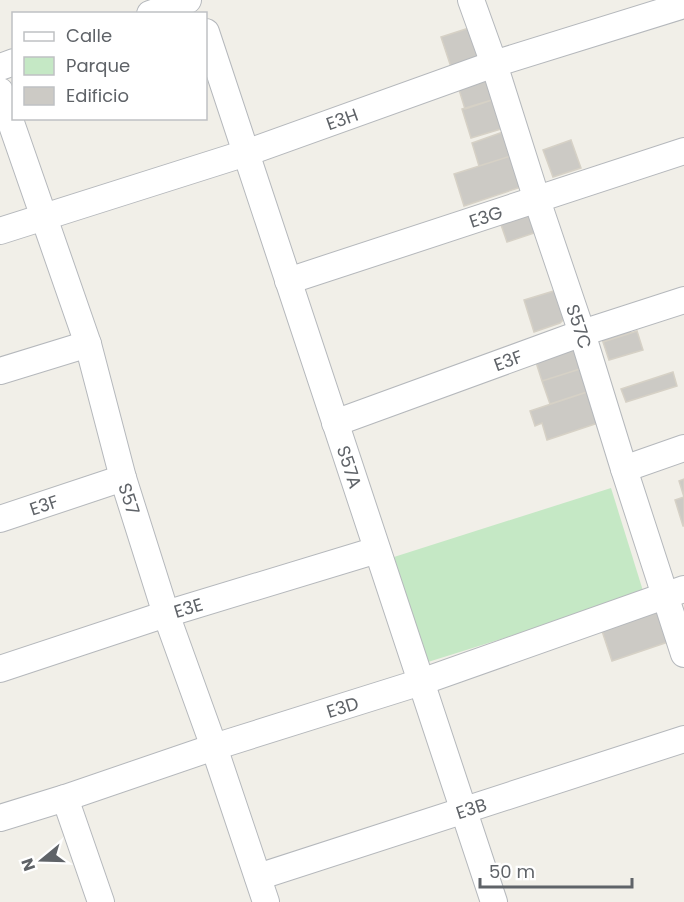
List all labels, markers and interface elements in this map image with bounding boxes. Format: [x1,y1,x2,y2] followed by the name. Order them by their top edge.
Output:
[12,12,207,120] legend
[66,23,112,48] text: Calle
[66,53,130,78] text: Parque
[66,83,129,108] text: Edificio
[323,101,361,136] street label: E3H
[466,199,506,233] street label: E3G
[561,301,599,352] street label: S57C
[490,343,526,377] street label: E3F
[331,442,369,492] street label: S57A
[113,480,146,518] street label: S57
[26,488,61,521] street label: E3F
[171,591,206,623] street label: E3E
[323,690,362,724] street label: E3D
[453,791,490,825] street label: E3B
[12,830,72,890] north arrow
[480,851,632,889] scale bar
[15,855,41,874] text: N
[489,859,535,884] text: 50 m

